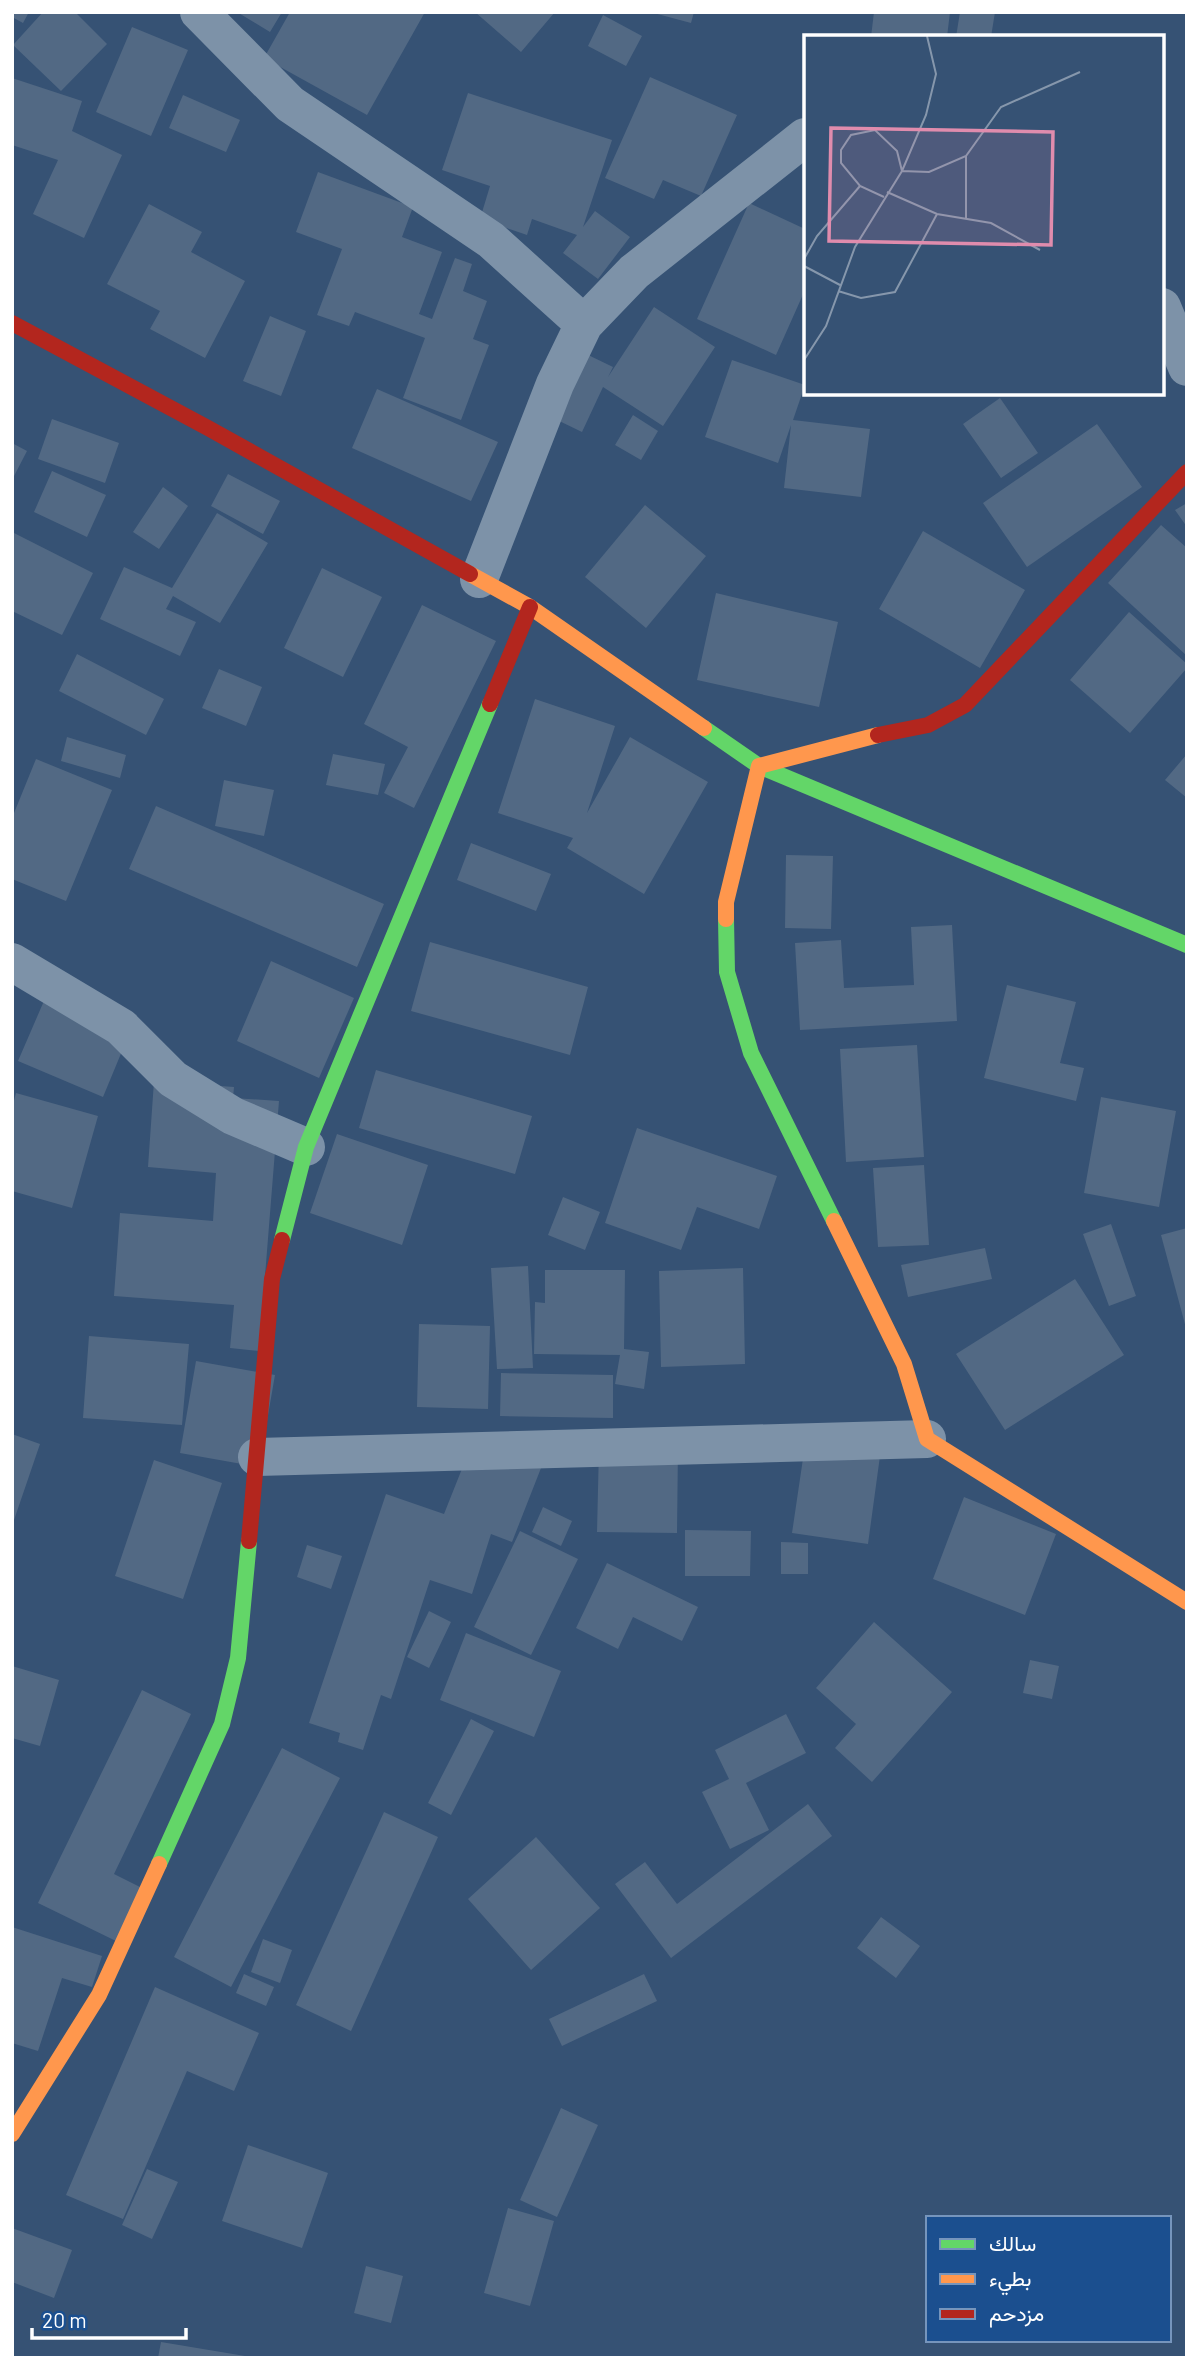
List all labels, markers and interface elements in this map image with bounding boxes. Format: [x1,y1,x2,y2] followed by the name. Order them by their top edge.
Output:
[804,35,1164,396] inset map
[926,2216,1171,2342] legend
[989,2230,1036,2255] text: سالك
[989,2265,1032,2296] text: بطيء
[32,2296,186,2340] scale bar
[989,2300,1044,2328] text: مزدحم
[42,2307,87,2332] text: 20 m

